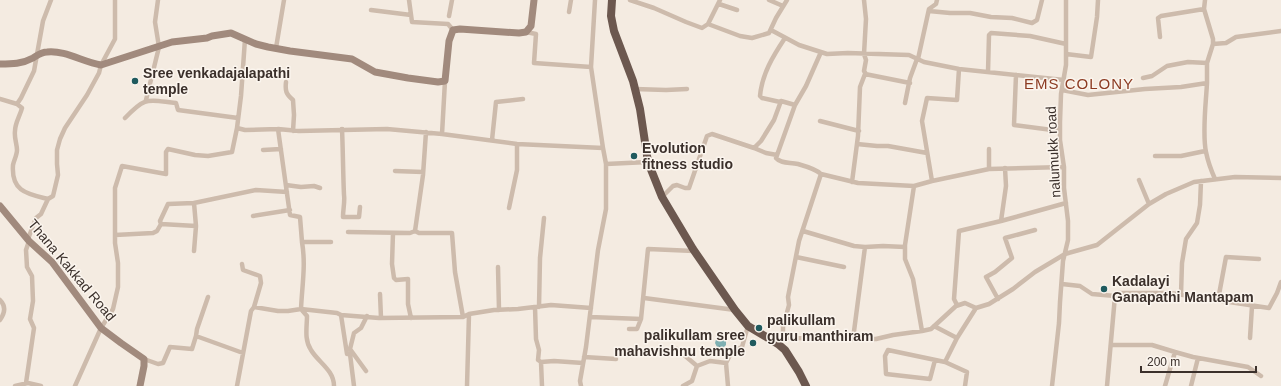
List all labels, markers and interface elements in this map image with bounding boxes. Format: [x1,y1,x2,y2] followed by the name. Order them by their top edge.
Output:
[143,65,290,97] place label: Sree venkadajalapathi temple
[1024,75,1134,92] district label: EMS COLONY
[130,76,140,86] marker: Sree venkadajalapathi temple
[1043,106,1063,198] street label: nalumukk road
[642,140,733,172] place label: Evolution fitness studio
[629,151,639,161] marker: Evolution fitness studio
[25,216,119,324] street label: Thana Kakkad Road
[1112,273,1254,305] place label: Kadalayi Ganapathi Mantapam
[1099,284,1109,294] marker: Kadalayi Ganapathi Mantapam
[767,312,874,344] place label: palikullam guru manthiram
[754,323,764,333] marker: palikullam guru manthiram
[614,327,745,359] place label: palikullam sree mahavishnu temple
[748,338,758,348] marker: palikullam sree mahavishnu temple
[1141,348,1256,374] scale bar
[1147,355,1180,369] text: 200 m

